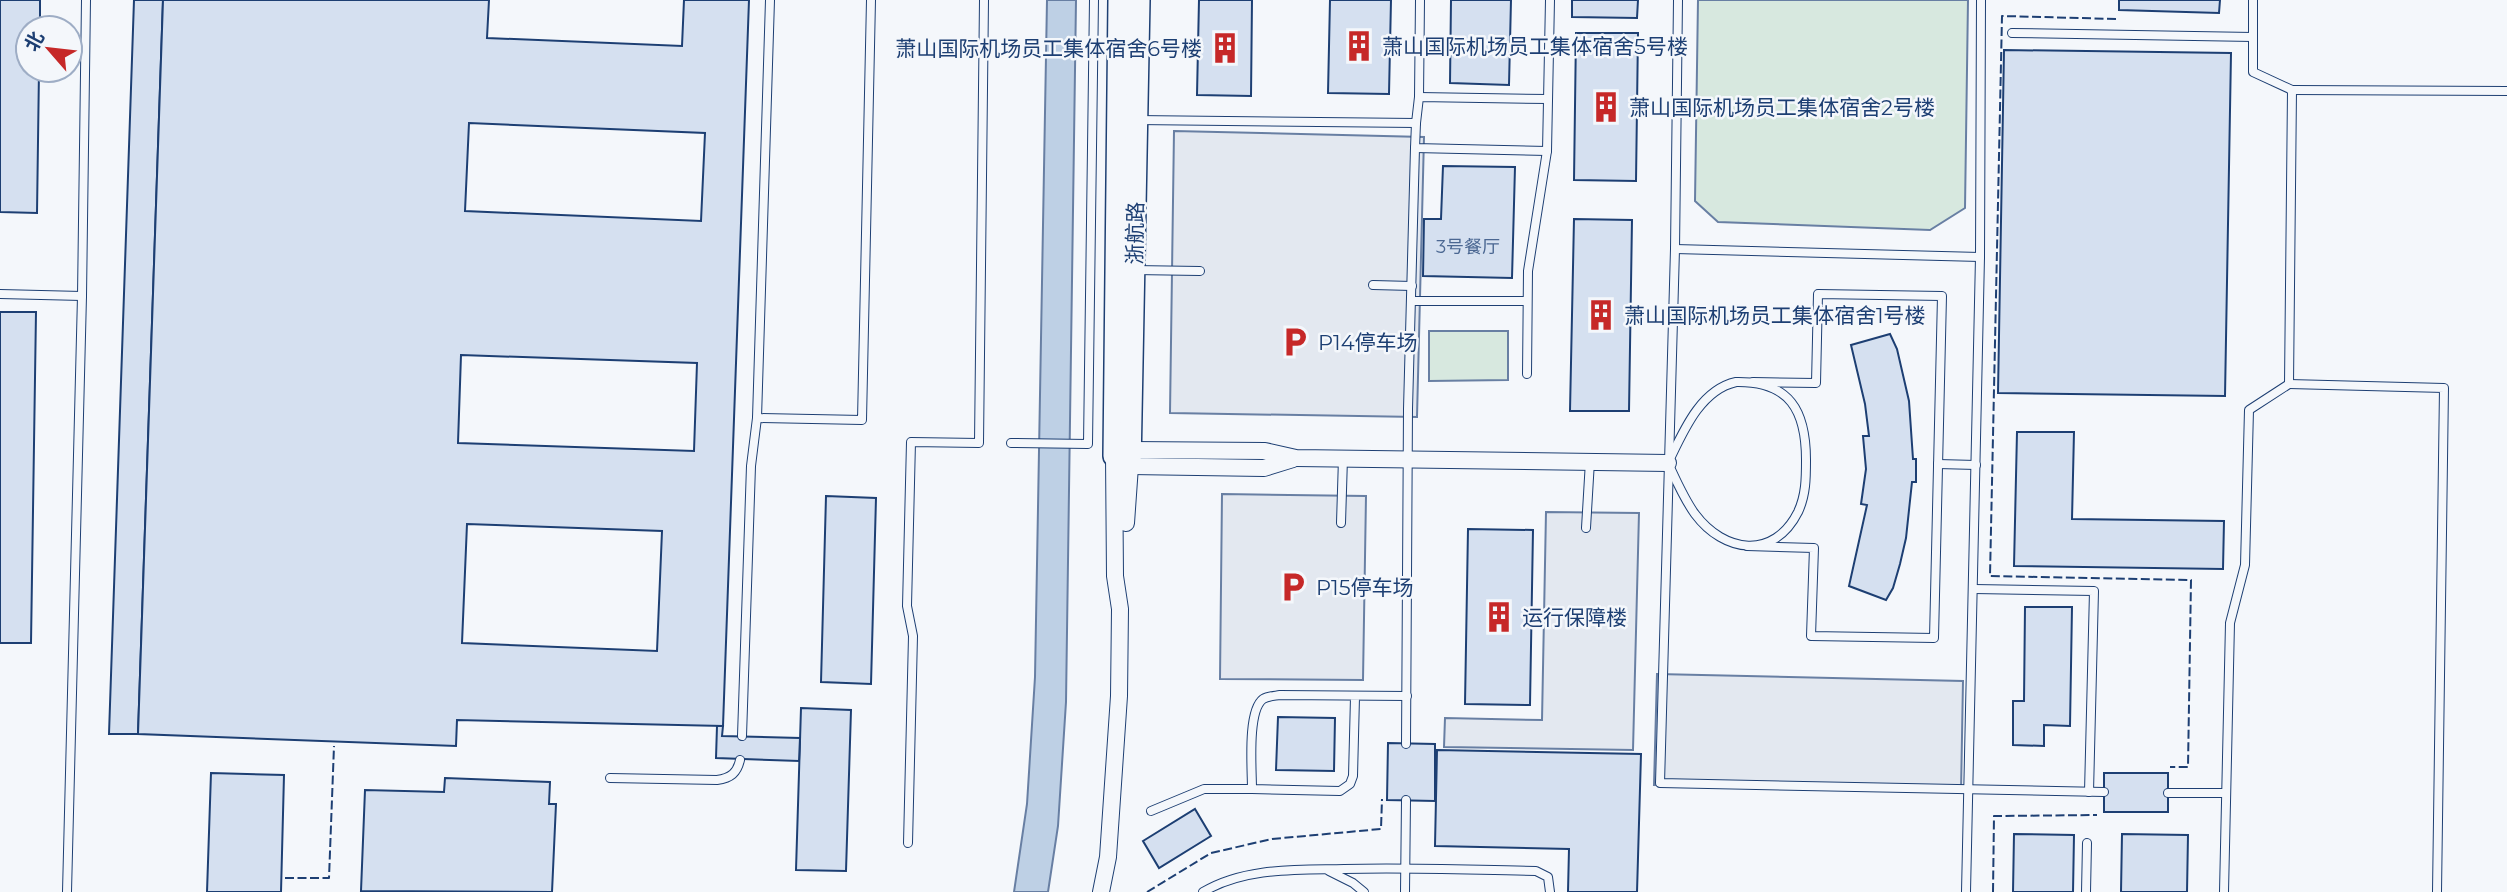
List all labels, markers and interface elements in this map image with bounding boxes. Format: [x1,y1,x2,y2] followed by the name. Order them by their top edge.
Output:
[14,14,84,84] north arrow
[20,27,49,55] text: 北
[1342,29,1376,63] building icon: 萧山国际机场员工集体宿舍5号楼
[1208,31,1242,65] building icon: 萧山国际机场员工集体宿舍6号楼
[1382,34,1688,59] place label: 萧山国际机场员工集体宿舍5号楼
[895,36,1202,61] place label: 萧山国际机场员工集体宿舍6号楼
[1589,90,1623,124] building icon: 萧山国际机场员工集体宿舍2号楼
[1629,95,1935,120] place label: 萧山国际机场员工集体宿舍2号楼
[1122,201,1148,265] street label: 浙航路
[1436,236,1500,258] house number: 3号餐厅
[1584,298,1618,332] building icon: 萧山国际机场员工集体宿舍1号楼
[1624,303,1926,328] place label: 萧山国际机场员工集体宿舍1号楼
[1278,325,1312,359] parking icon: P14停车场
[1318,330,1418,355] place label: P14停车场
[1276,570,1310,604] parking icon: P15停车场
[1316,575,1414,600] place label: P15停车场
[1482,600,1516,634] building icon: 运行保障楼
[1522,605,1627,630] place label: 运行保障楼

